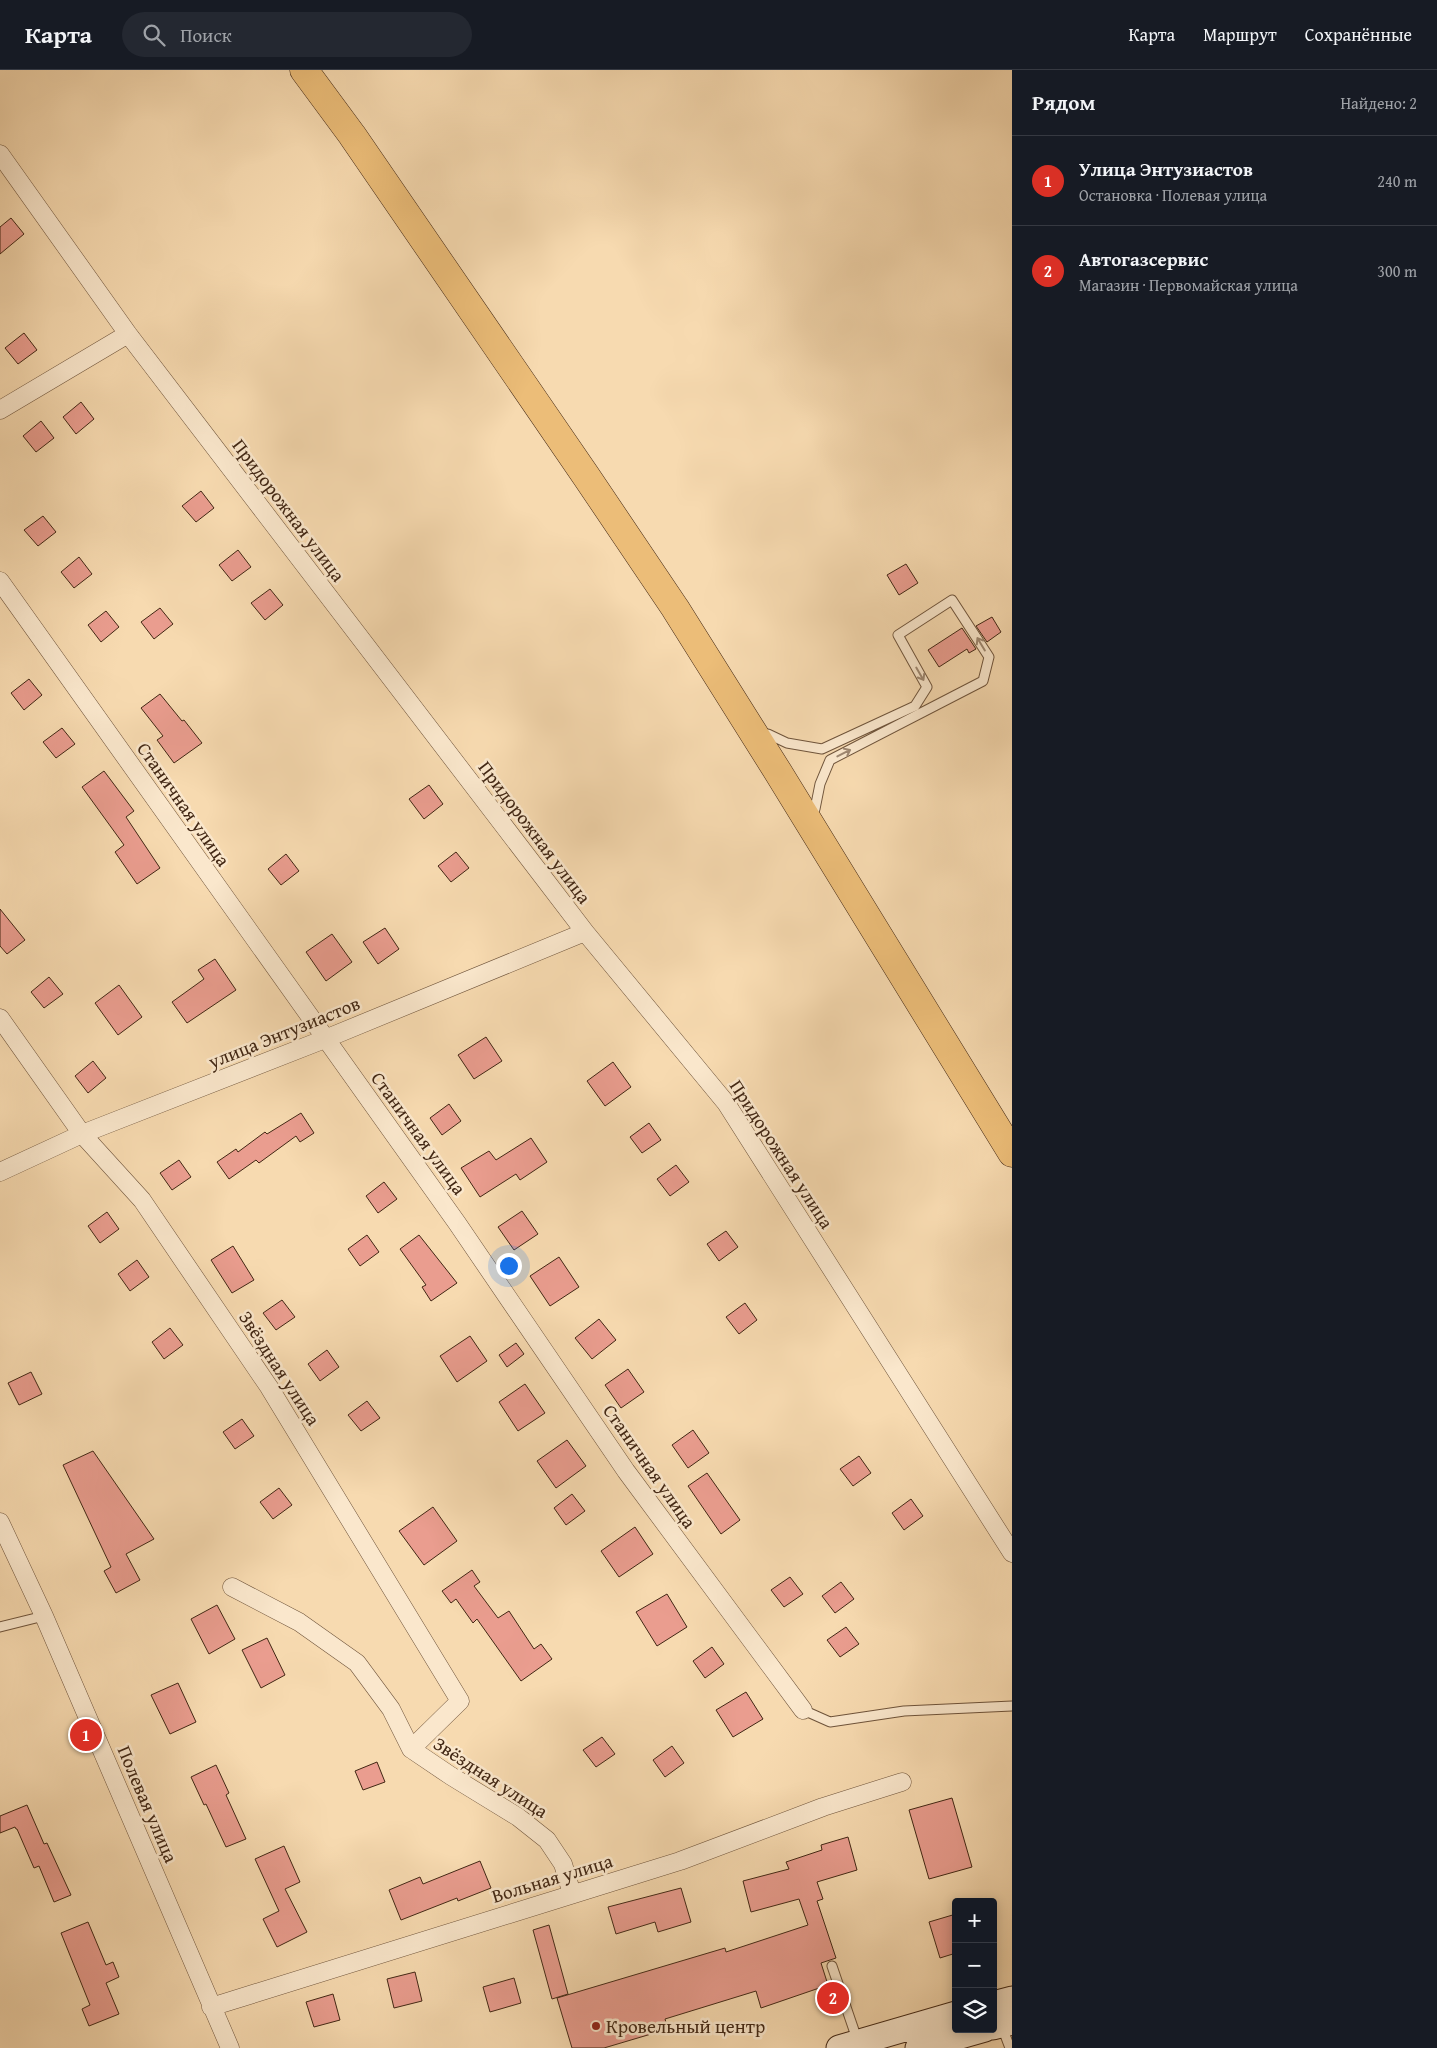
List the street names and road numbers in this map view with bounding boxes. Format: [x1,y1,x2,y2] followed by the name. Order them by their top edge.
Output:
[226,433,352,587] street label: Придорожная улица
[131,736,237,872] street label: Станичная улица
[472,755,598,909] street label: Придорожная улица
[203,989,364,1076] street label: улица Энтузиастов
[365,1066,473,1200] street label: Станичная улица
[723,1074,841,1234] street label: Придорожная улица
[232,1305,328,1431] street label: Звёздная улица
[597,1398,703,1534] street label: Станичная улица
[428,1729,554,1825] street label: Звёздная улица
[111,1741,185,1867] street label: Полевая улица
[488,1846,616,1910] street label: Вольная улица

